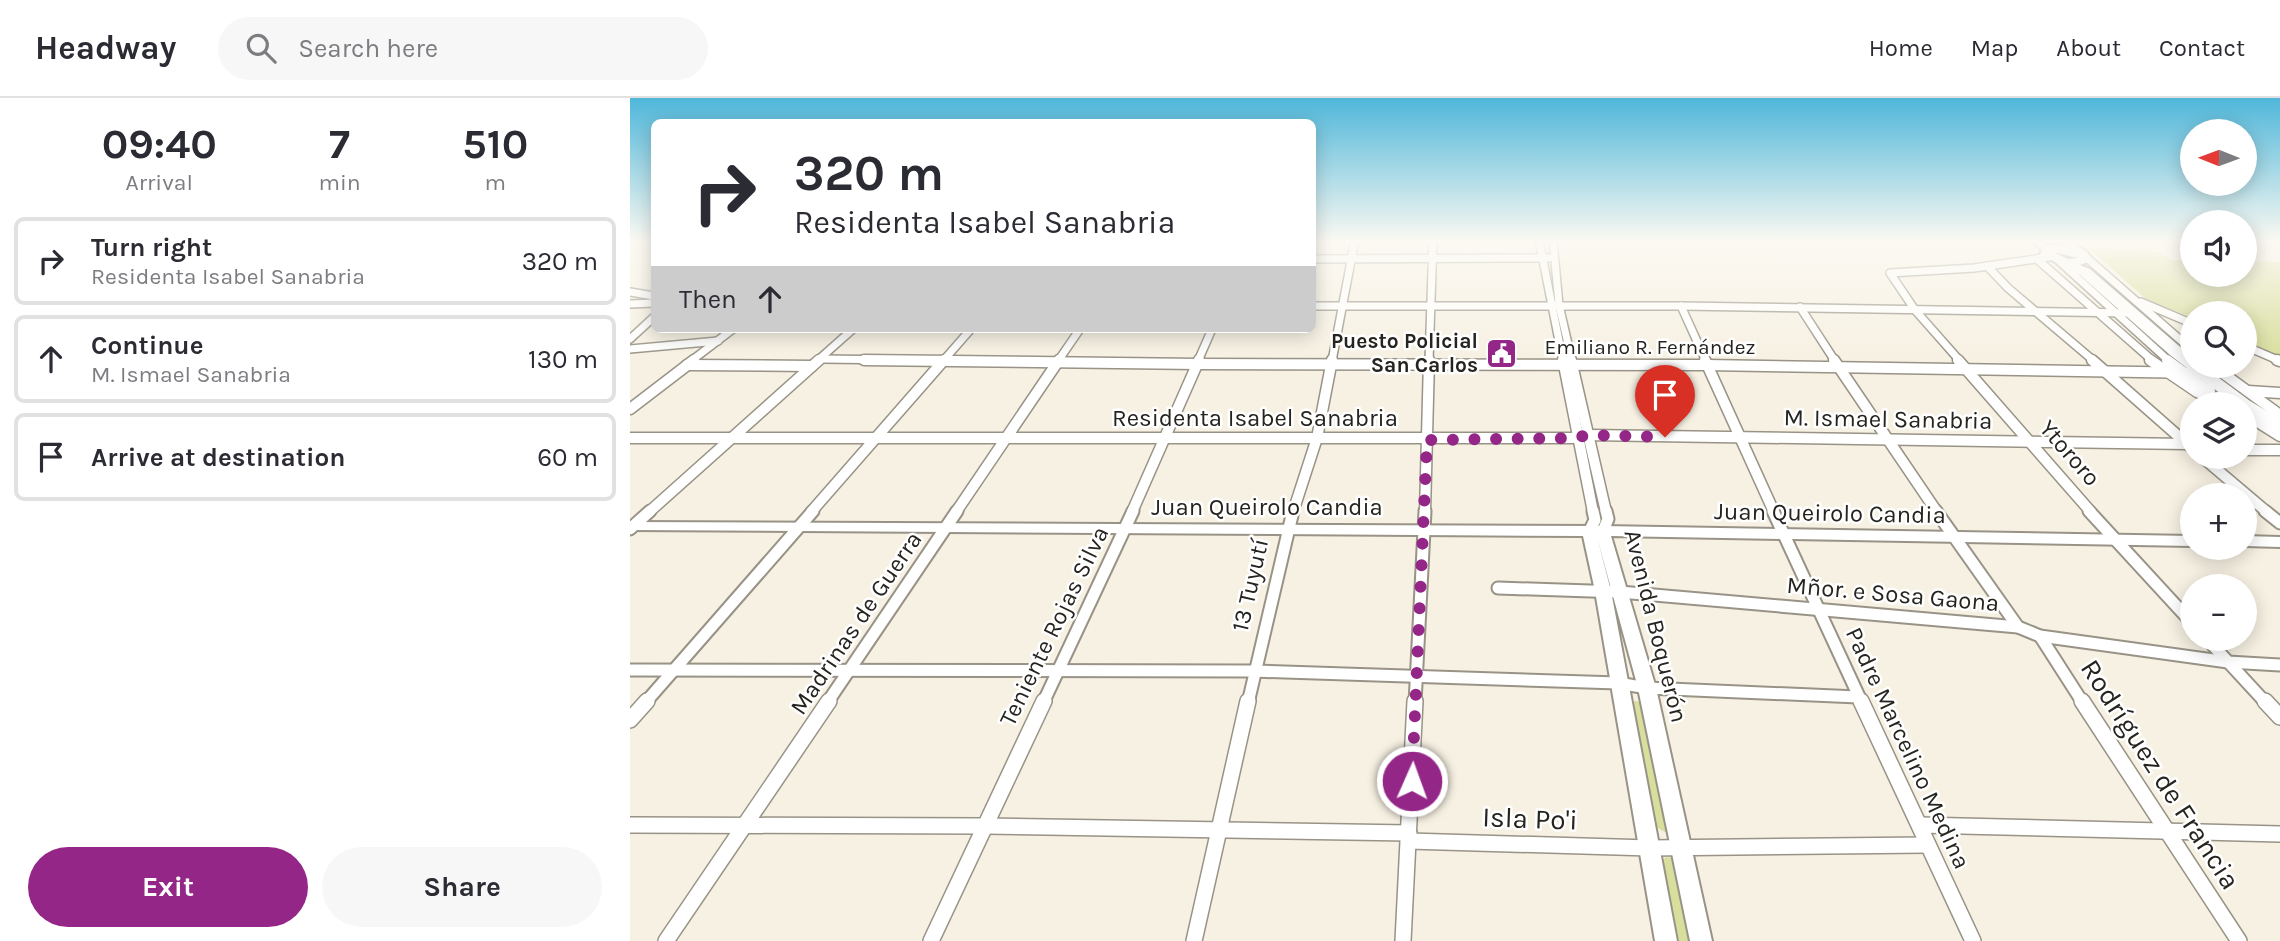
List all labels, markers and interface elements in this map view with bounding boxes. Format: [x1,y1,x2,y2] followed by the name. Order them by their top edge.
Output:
[218,17,708,80] search box
[35,29,176,67] text: Headway
[242,29,280,67] icon: search
[298,33,438,64] text: Search here
[1869,34,1933,62] text: Home
[1971,34,2018,62] text: Map
[2056,34,2121,62] text: About
[2159,34,2245,62] text: Contact
[102,119,217,169] text: 09:40
[329,119,350,169] text: 7
[462,119,528,169] text: 510
[2180,119,2258,196] north arrow
[2180,119,2257,651] map controls
[794,145,944,202] text: 320 m
[679,147,770,238] icon: right
[126,169,193,196] text: Arrival
[318,169,361,196] text: min
[485,169,506,196] text: m
[794,204,1175,241] text: Residenta Isabel Sanabria
[2180,210,2257,287] button: sound
[91,232,212,263] text: Turn right
[32,242,70,280] icon: right
[522,246,598,277] text: 320 m
[91,263,365,290] text: Residenta Isabel Sanabria
[751,280,789,318] icon: ahead
[679,284,737,315] text: Then
[2180,301,2257,378] button: search
[1331,329,1478,377] place label: Puesto Policial San Carlos
[91,330,203,361] text: Continue
[1544,335,1756,359] street label: Emiliano R. Fernández
[1484,336,1518,370] public building icon: Puesto Policial San Carlos
[32,340,70,378] icon: ahead
[528,344,598,375] text: 130 m
[91,361,291,388] text: M. Ismael Sanabria
[1635,365,1695,437] pin
[1646,376,1684,414] icon: arrive
[2180,392,2257,469] button: layers
[1783,403,1993,435] street label: M. Ismael Sanabria
[1112,404,1398,432] street label: Residenta Isabel Sanabria
[2034,414,2106,492] street label: Ytororo
[32,438,70,476] icon: arrive
[91,442,345,473] text: Arrive at destination
[537,442,598,473] text: 60 m
[2180,483,2257,560] button: +
[1151,493,1383,521] street label: Juan Queirolo Candia
[1714,497,1946,529] street label: Juan Queirolo Candia
[994,522,1114,730] street label: Teniente Rojas Silva
[784,526,928,720] street label: Madrinas de Guerra
[1619,527,1693,725] street label: Avenida Boquerón
[1226,535,1274,634] street label: 13 Tuyutí
[1786,571,2000,617] street label: Mñor. e Sosa Gaona
[2180,574,2257,651] button: −
[1840,623,1976,873] street label: Padre Marcelino Medina
[2074,653,2247,895] street label: Rodríguez de Francia
[1375,744,1449,818] position arrow
[1482,800,1578,837] street label: Isla Po'i
[28,847,308,927] button: Exit
[322,847,602,927] button: Share

